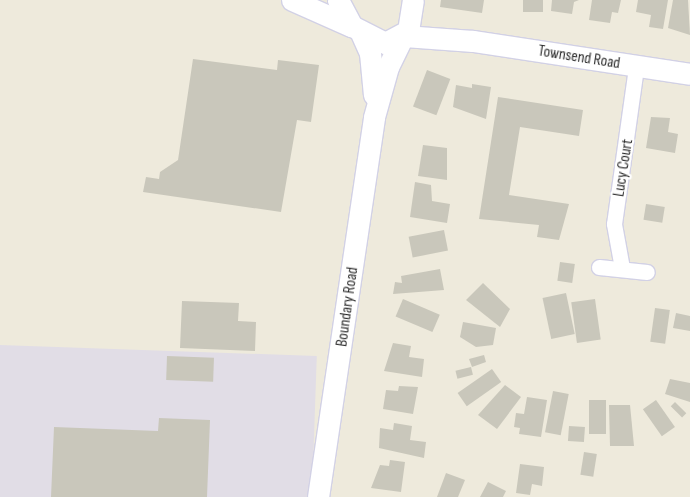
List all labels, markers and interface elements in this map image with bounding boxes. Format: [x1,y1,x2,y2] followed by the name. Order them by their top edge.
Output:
[537,42,621,74] street label: Townsend Road
[610,138,638,198] street label: Lucy Court
[333,266,363,348] street label: Boundary Road

